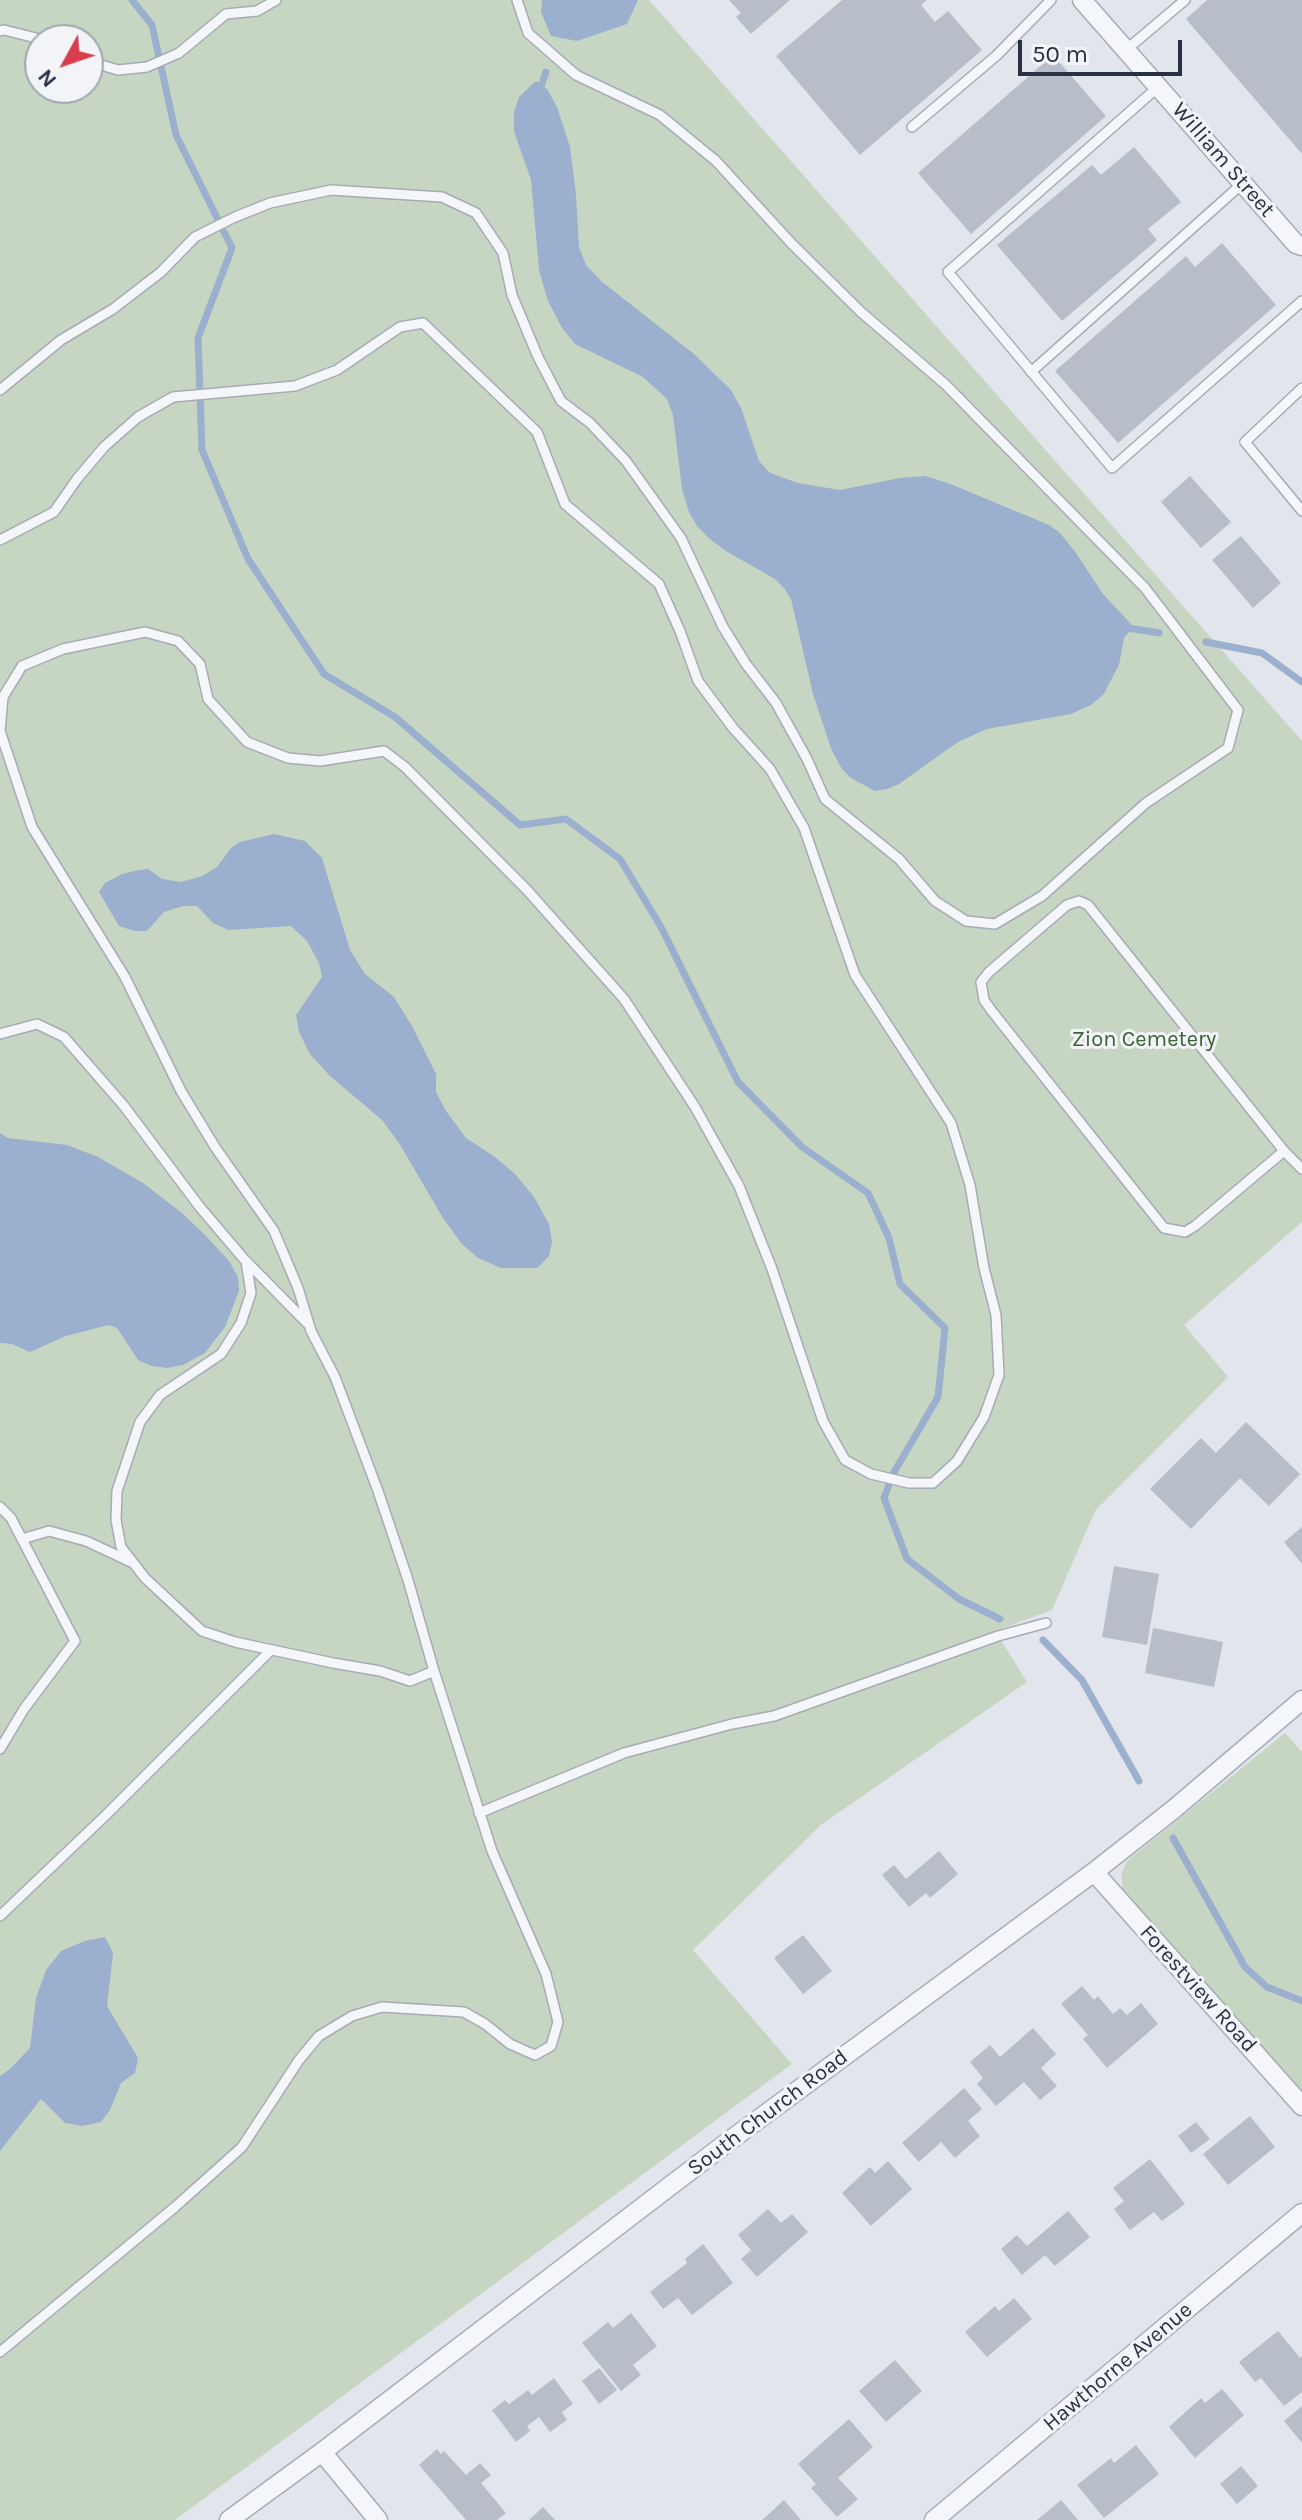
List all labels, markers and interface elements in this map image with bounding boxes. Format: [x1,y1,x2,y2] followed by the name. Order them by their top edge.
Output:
[24,24,104,104] north arrow
[1022,24,1186,74] scale bar
[1032,40,1088,68] text: 50 m
[32,64,62,93] text: N
[1166,97,1280,223] street label: William Street
[1072,1027,1216,1053] park label: Zion Cemetery
[1134,1920,1262,2058] street label: Forestview Road
[683,2044,853,2182] street label: South Church Road
[1038,2297,1198,2437] street label: Hawthorne Avenue

